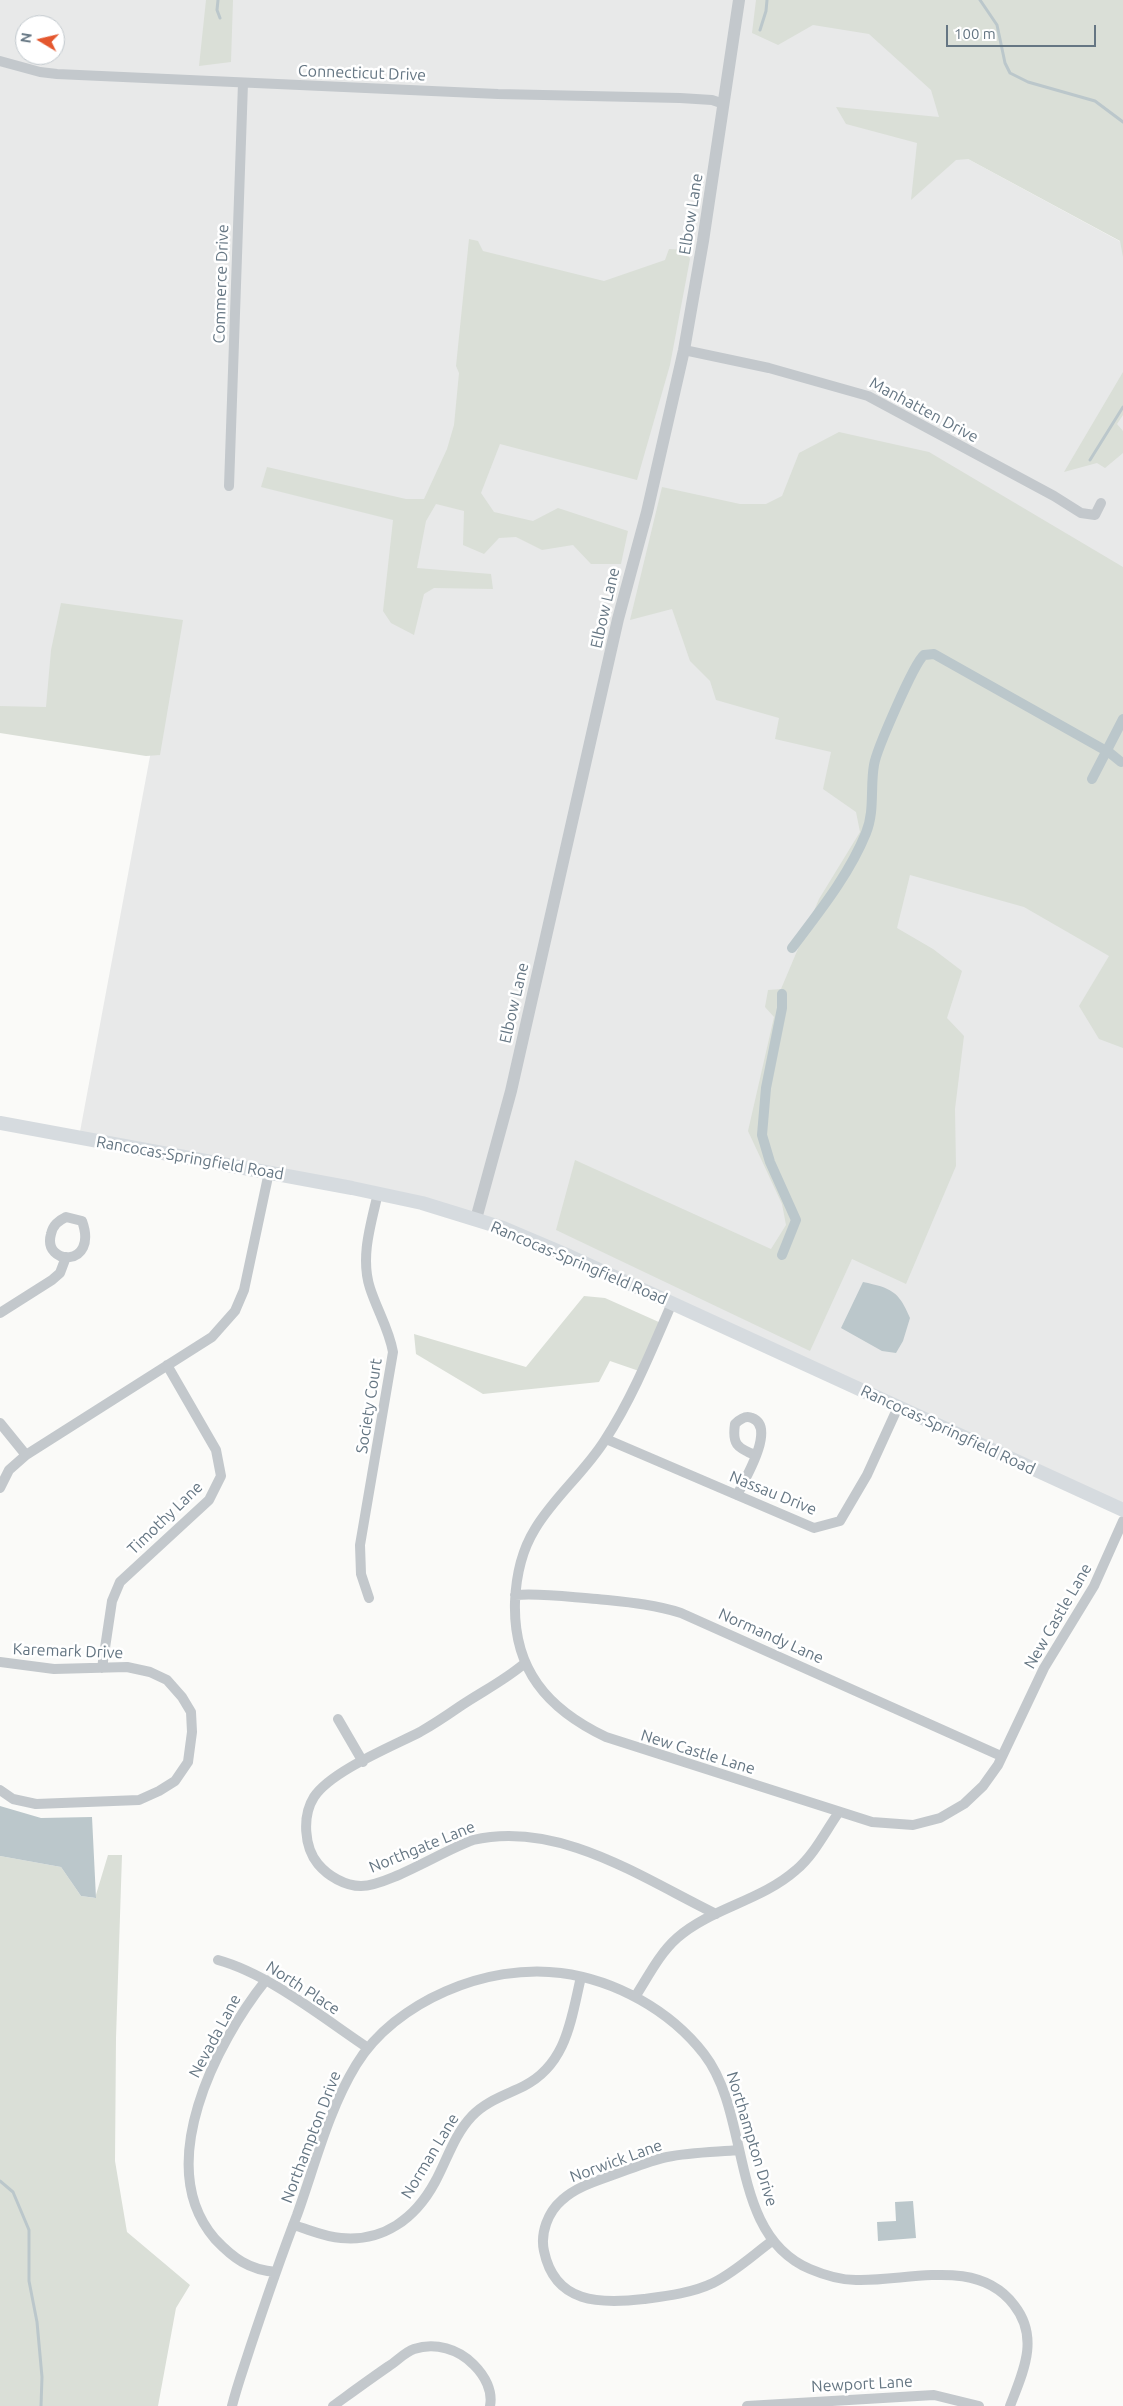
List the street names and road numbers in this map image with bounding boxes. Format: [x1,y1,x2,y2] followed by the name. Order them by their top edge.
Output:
[298,61,426,85] street label: Connecticut Drive
[675,172,707,256] street label: Elbow Lane
[209,224,233,344] street label: Commerce Drive
[866,373,982,447] street label: Manhatten Drive
[586,566,624,650] street label: Elbow Lane
[495,961,533,1045] street label: Elbow Lane
[95,1132,285,1184] street label: Rancocas-Springfield Road
[488,1217,670,1309] street label: Rancocas-Springfield Road
[352,1357,386,1455] street label: Society Court
[858,1381,1038,1479] street label: Rancocas-Springfield Road
[727,1467,819,1519] street label: Nassau Drive
[123,1477,207,1559] street label: Timothy Lane
[1020,1560,1096,1672] street label: New Castle Lane
[715,1604,827,1668] street label: Normandy Lane
[12,1639,124,1663] street label: Karemark Drive
[638,1725,758,1779] street label: New Castle Lane
[366,1817,478,1877] street label: Northgate Lane
[262,1957,344,2019] street label: North Place
[185,1991,245,2081] street label: Nevada Lane
[277,2068,345,2206] street label: Northampton Drive
[722,2069,782,2209] street label: Northampton Drive
[397,2110,463,2202] street label: Norman Lane
[567,2135,665,2187] street label: Norwick Lane
[811,2372,913,2396] street label: Newport Lane

